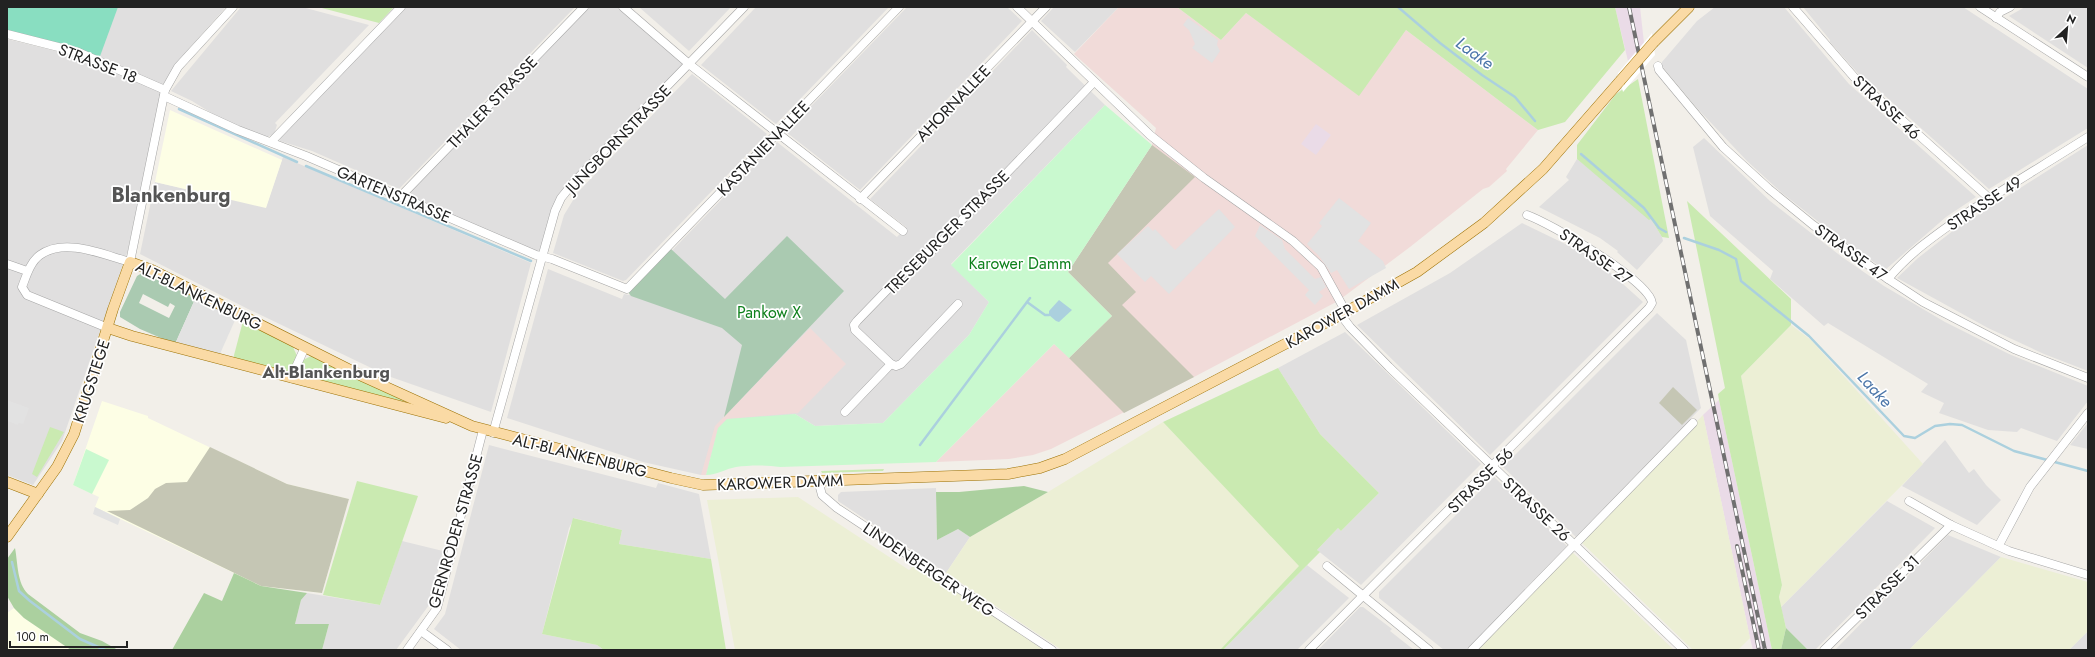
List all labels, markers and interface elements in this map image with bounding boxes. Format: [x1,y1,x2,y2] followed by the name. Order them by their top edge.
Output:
[2047,8,2087,48] north arrow
[2064,10,2079,28] text: N
[1451,31,1499,75] water label: Laake
[55,38,141,89] street label: STRASSE 18
[442,51,543,154] street label: THALER STRASSE
[911,60,996,147] street label: AHORNALLEE
[1848,70,1926,145] street label: STRASSE 46
[559,80,677,200] street label: JUNGBORNSTRASSE
[712,95,815,201] street label: KASTANIENALLEE
[333,160,455,229] street label: GARTENSTRASSE
[880,165,1015,300] street label: TRESEBURGER STRASSE
[1942,171,2026,236] street label: STRASSE 49
[111,181,231,210] district label: Blankenburg
[1810,218,1892,287] street label: STRASSE 47
[1555,223,1637,290] street label: STRASSE 27
[968,252,1072,275] park label: Karower Damm
[132,255,266,336] street label: ALT-BLANKENBURG
[1282,273,1403,354] street label: KAROWER DAMM
[737,301,801,324] park label: Pankow X
[67,336,116,426] street label: KRUGSTEGE
[261,360,390,384] district label: Alt-Blankenburg
[1852,366,1898,413] water label: Laake
[510,428,649,483] street label: ALT-BLANKENBURG
[1442,442,1519,519] street label: STRASSE 56
[422,451,489,611] street label: GERNRODER STRASSE
[717,469,843,496] street label: KAROWER DAMM
[1498,472,1576,547] street label: STRASSE 26
[858,517,999,622] street label: LINDENBERGER WEG
[1850,550,1925,625] street label: STRASSE 31
[10,623,127,649] scale bar
[16,628,49,646] text: 100 m

